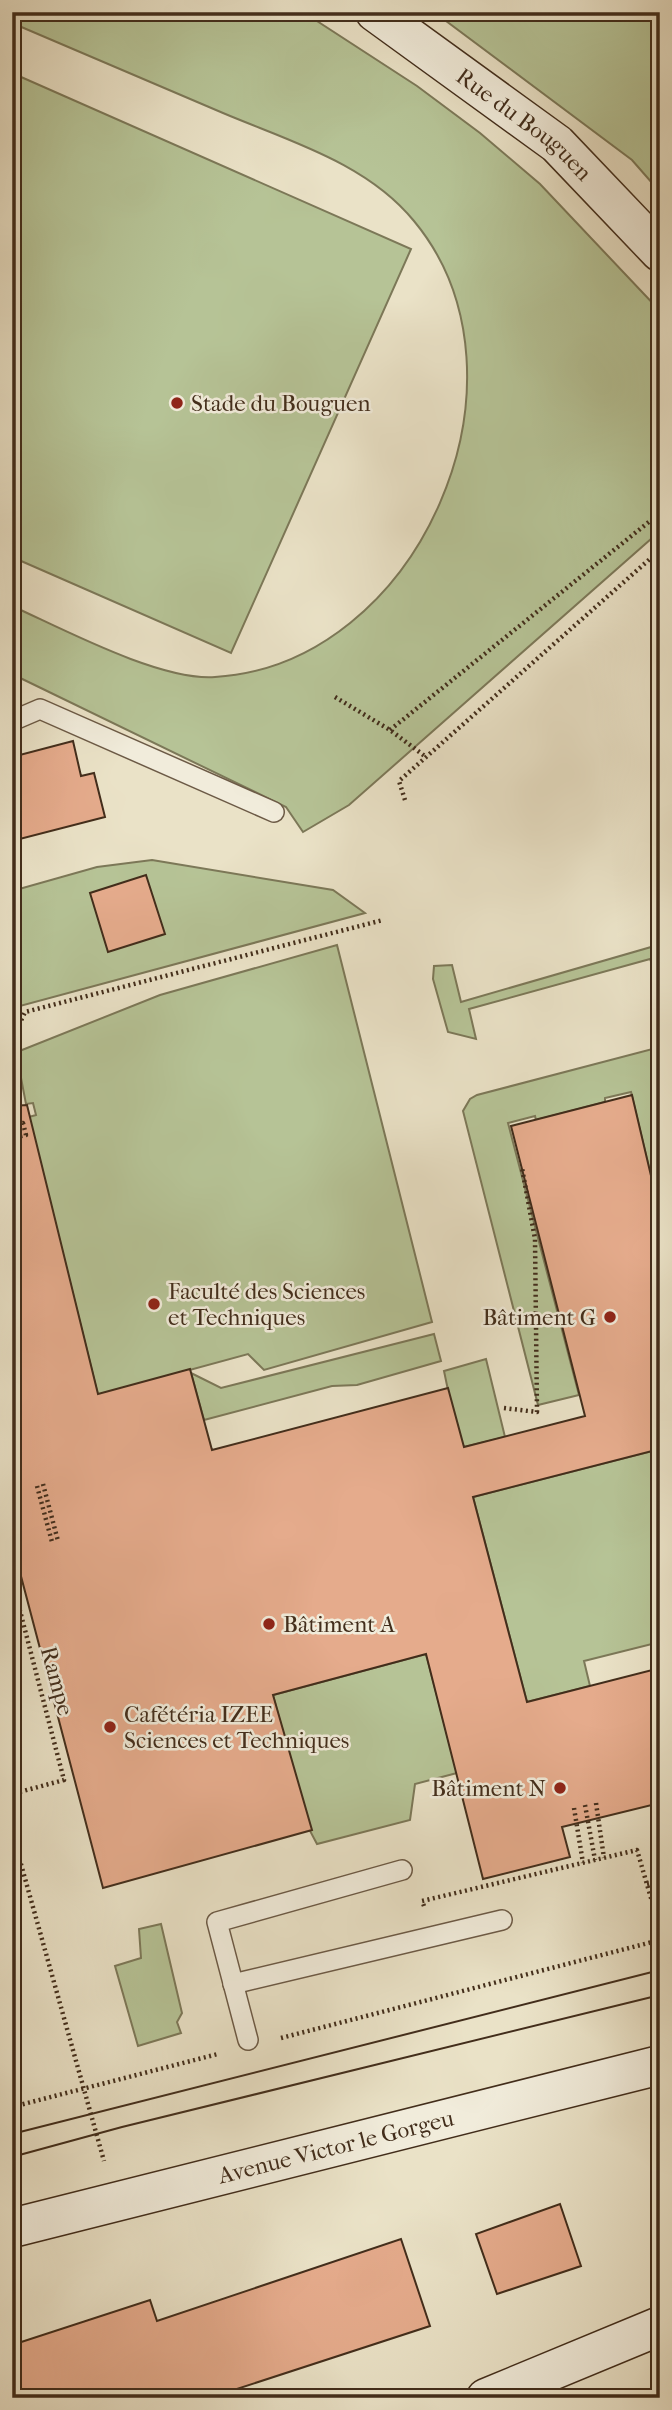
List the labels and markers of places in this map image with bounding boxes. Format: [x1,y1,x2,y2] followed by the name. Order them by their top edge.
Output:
[191,390,371,417] place label: Stade du Bouguen
[169,395,185,411] marker: Stade du Bouguen
[168,1278,365,1331] place label: Faculté des Sciences et Techniques
[146,1296,162,1312] marker: Faculté des Sciences et Techniques
[482,1304,596,1331] place label: Bâtiment G
[602,1309,618,1325] marker: Bâtiment G
[283,1611,396,1638] place label: Bâtiment A
[261,1616,277,1632] marker: Bâtiment A
[124,1701,349,1754] place label: Cafétéria IZEE Sciences et Techniques
[102,1719,118,1735] marker: Cafétéria IZEE Sciences et Techniques
[431,1775,546,1802] place label: Bâtiment N
[552,1780,568,1796] marker: Bâtiment N

